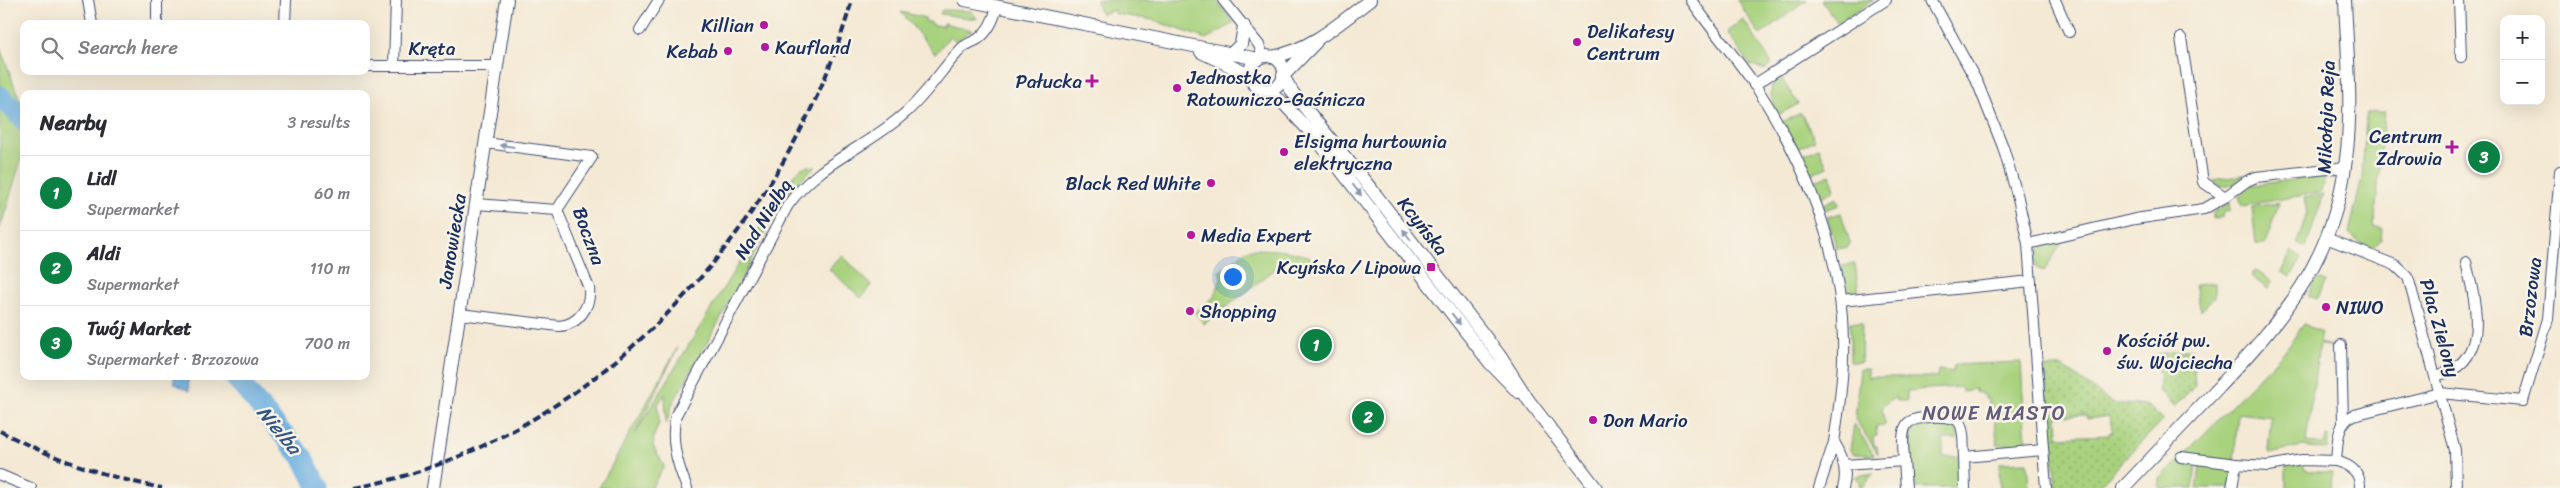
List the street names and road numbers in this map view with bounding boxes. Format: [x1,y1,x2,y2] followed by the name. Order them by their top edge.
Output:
[409,32,456,65] street label: Kręta
[2308,59,2344,174] street label: Mikołaja Reja
[725,171,801,266] street label: Nad Nielbą
[1389,189,1457,264] street label: Kcyńska
[428,191,476,292] street label: Janowiecka
[563,202,615,270] street label: Boczna
[2509,255,2551,339] street label: Brzozowa
[2410,275,2470,381] street label: Plac Zielony

